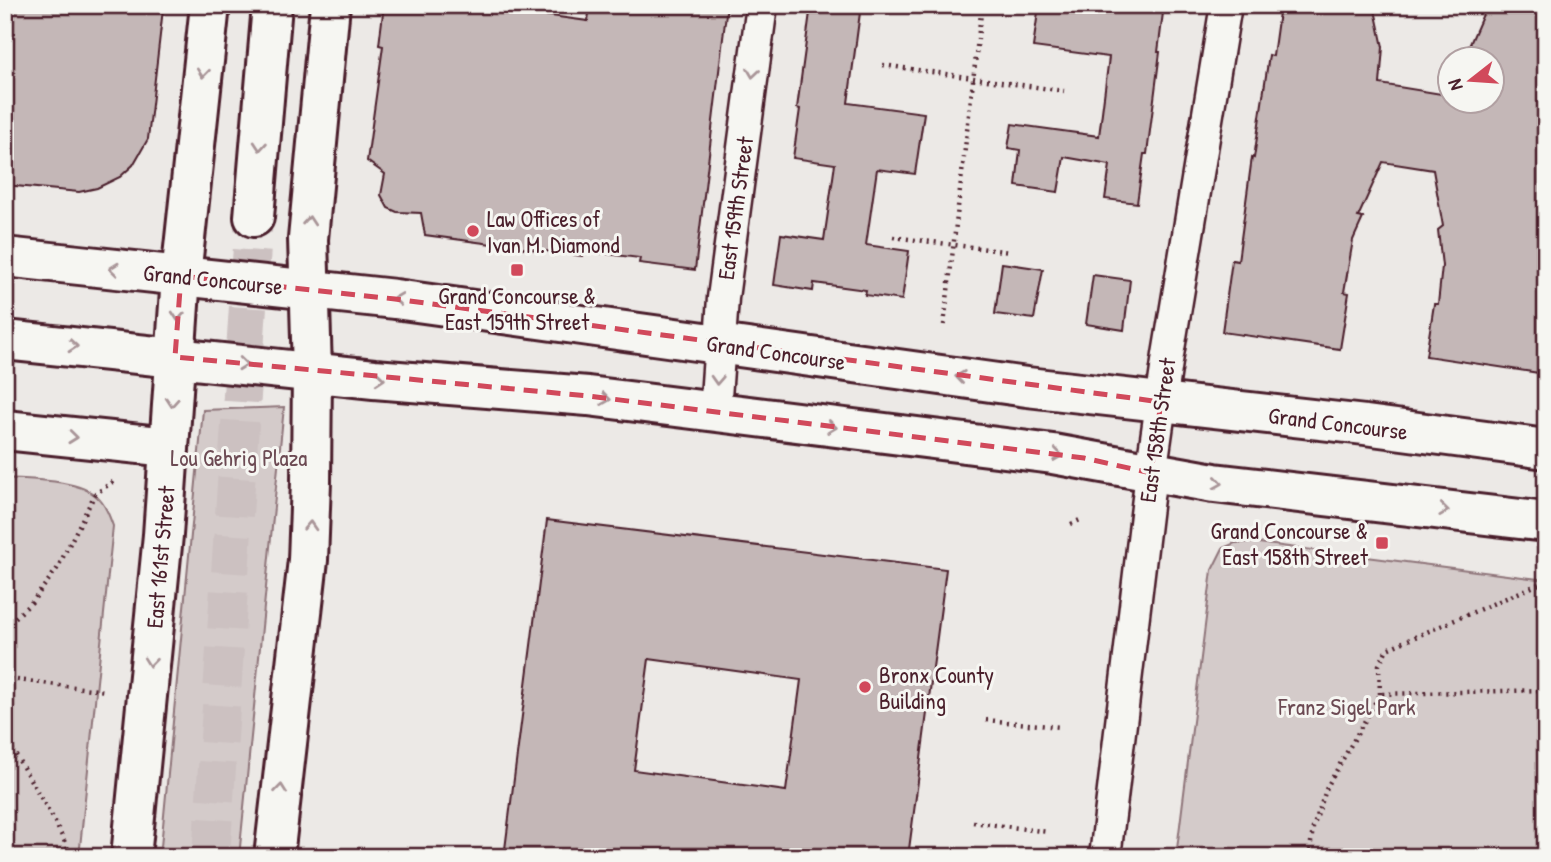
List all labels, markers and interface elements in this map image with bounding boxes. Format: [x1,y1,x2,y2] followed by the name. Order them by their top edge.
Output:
[1436,46,1506,116] north arrow
[195,67,210,79] one-way arrow
[746,67,761,79] one-way arrow
[1441,76,1469,94] text: N
[710,133,761,282] street label: East 159th Street
[253,141,268,152] one-way arrow
[487,203,620,260] place label: Law Offices of Ivan M. Diamond
[302,216,317,227] one-way arrow
[465,223,481,239] marker: Law Offices of Ivan M. Diamond
[142,256,284,302] street label: Grand Concourse
[108,261,119,276] one-way arrow
[509,262,525,278] marker: Grand Concourse & East 159th Street
[438,280,596,337] place label: Grand Concourse & East 159th Street
[392,292,404,307] one-way arrow
[171,311,186,322] one-way arrow
[704,327,848,377] street label: Grand Concourse
[68,338,79,353] one-way arrow
[1132,355,1183,504] street label: East 158th Street
[238,356,249,371] one-way arrow
[954,370,965,385] one-way arrow
[375,371,386,386] one-way arrow
[709,374,724,385] one-way arrow
[601,391,612,406] one-way arrow
[165,397,180,408] one-way arrow
[1267,399,1409,447] street label: Grand Concourse
[826,419,838,434] one-way arrow
[68,429,79,444] one-way arrow
[171,442,307,473] park label: Lou Gehrig Plaza
[1052,447,1064,462] one-way arrow
[1212,475,1224,490] one-way arrow
[138,483,182,629] street label: East 161st Street
[1438,503,1450,518] one-way arrow
[1210,515,1369,572] place label: Grand Concourse & East 158th Street
[302,521,317,532] one-way arrow
[1374,535,1390,551] marker: Grand Concourse & East 158th Street
[143,656,158,668] one-way arrow
[879,659,994,716] place label: Bronx County Building
[857,679,873,695] marker: Bronx County Building
[1277,691,1416,722] park label: Franz Sigel Park
[273,783,288,795] one-way arrow

